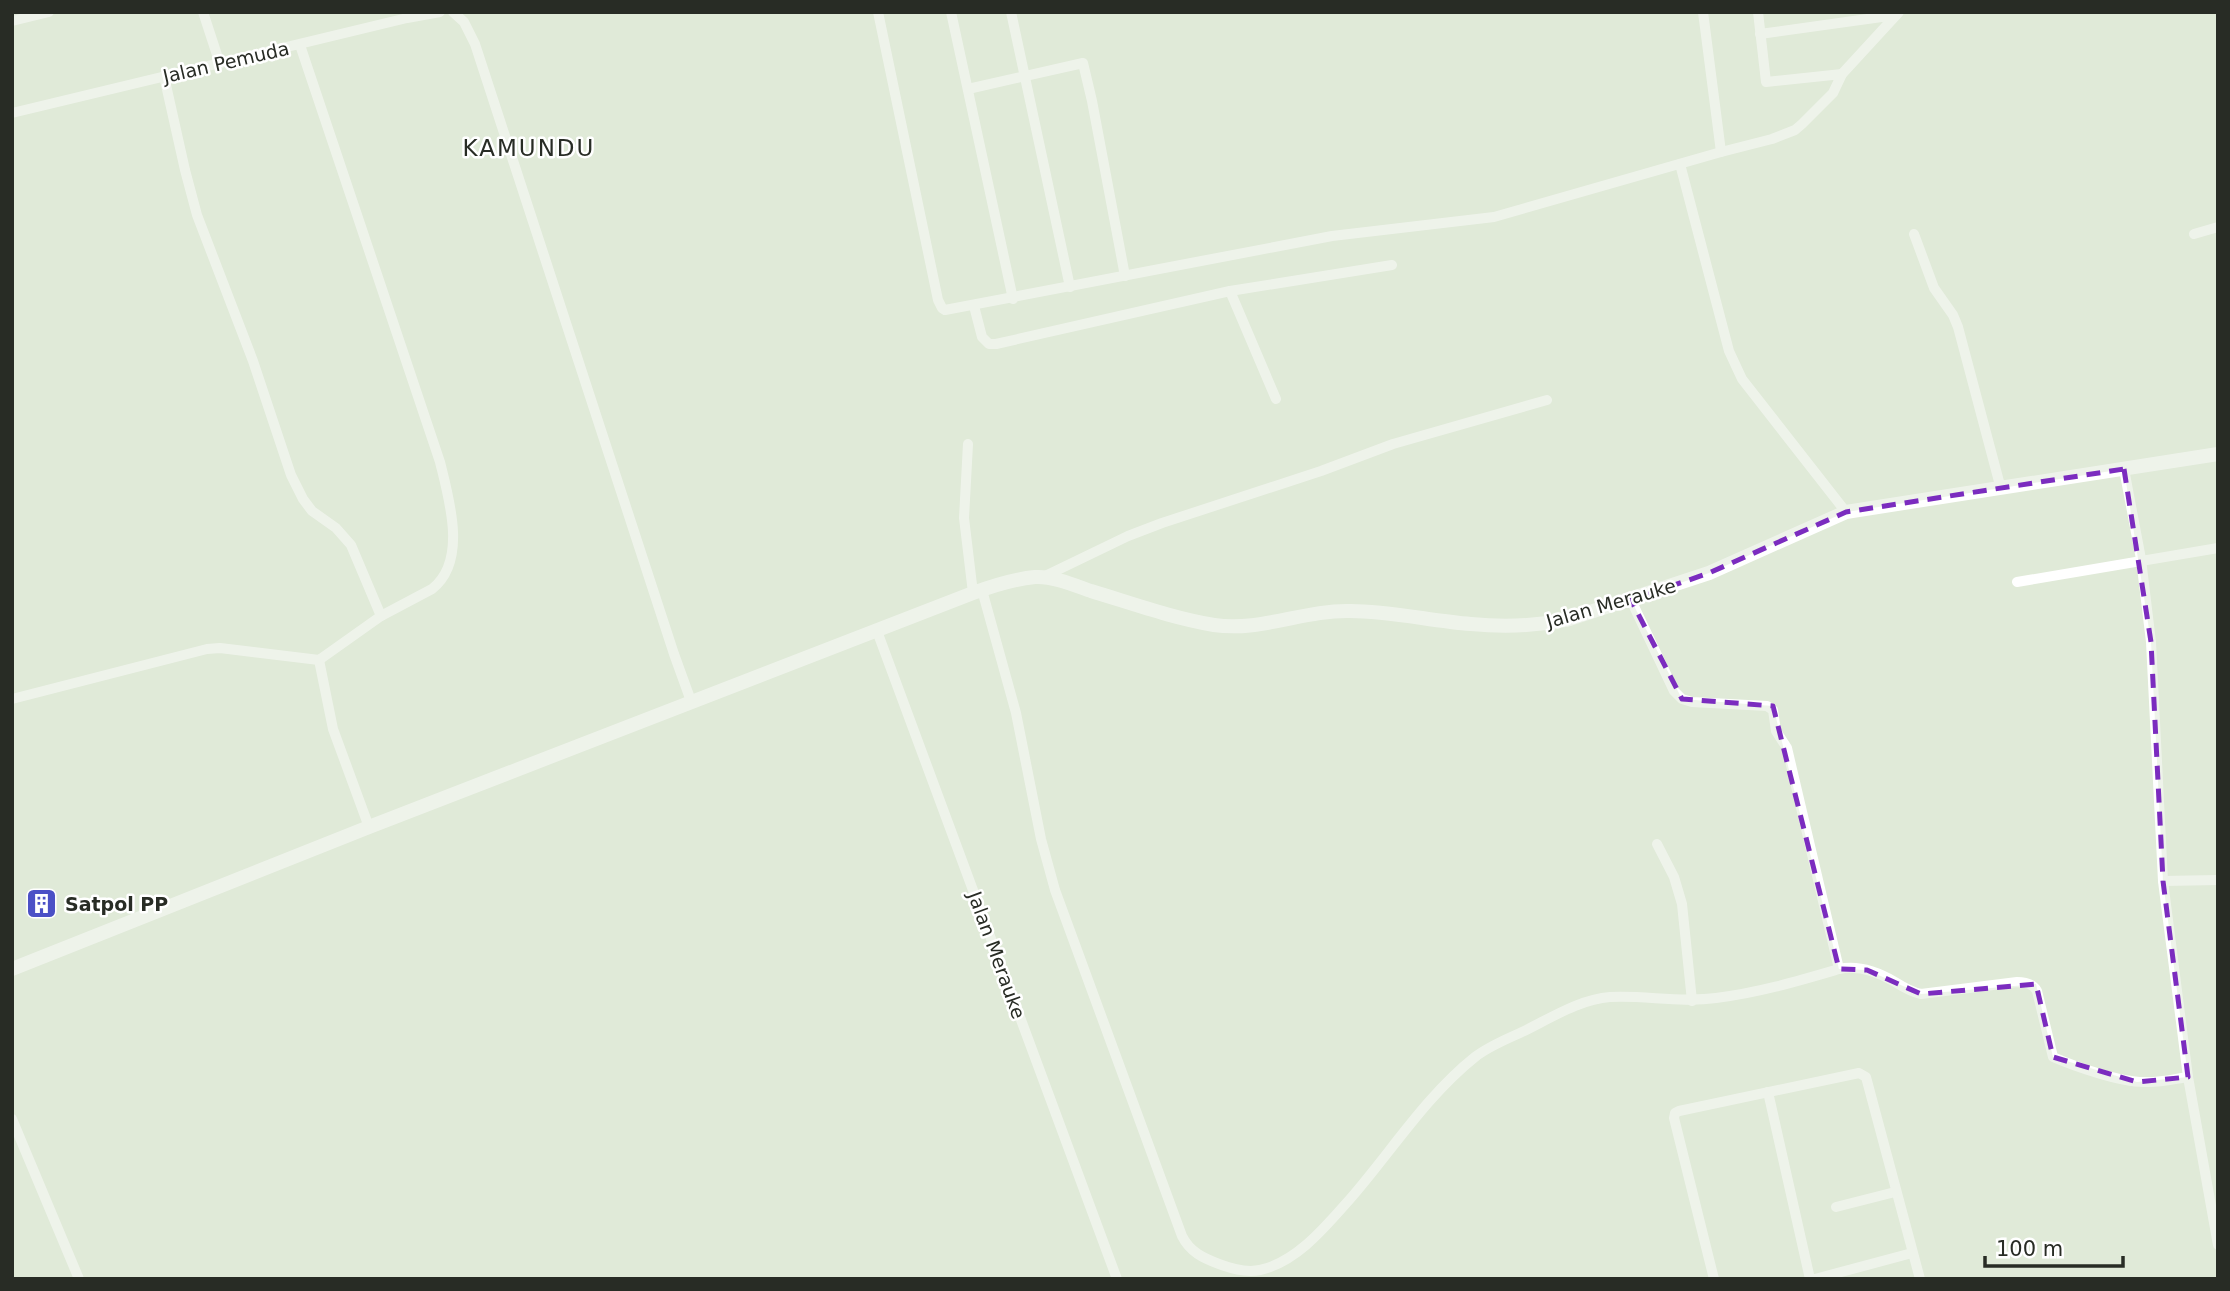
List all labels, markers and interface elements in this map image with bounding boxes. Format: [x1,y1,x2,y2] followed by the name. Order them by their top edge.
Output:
[160,37,291,87] street label: Jalan Pemuda
[463,135,595,161] district label: KAMUNDU
[1543,574,1678,632] street label: Jalan Merauke
[25,887,59,921] building icon: Satpol PP
[963,887,1030,1022] street label: Jalan Merauke
[65,893,168,915] place label: Satpol PP
[1985,1224,2123,1268] scale bar
[1996,1237,2063,1261] text: 100 m

